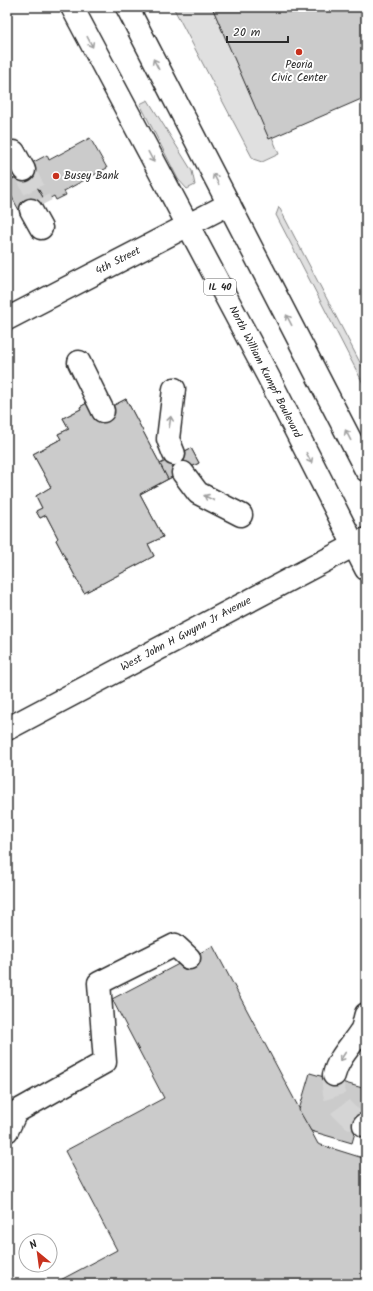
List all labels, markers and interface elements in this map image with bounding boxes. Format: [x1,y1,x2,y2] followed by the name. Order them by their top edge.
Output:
[227,18,288,44] scale bar
[233,23,261,42] text: 20 m
[87,35,94,47] one-way arrow
[294,47,304,57] marker: Peoria Civic Center
[271,56,328,87] place label: Peoria Civic Center
[152,58,160,70] one-way arrow
[147,150,155,162] one-way arrow
[64,167,120,185] place label: Busey Bank
[51,171,61,181] marker: Busey Bank
[212,174,219,186] one-way arrow
[92,242,144,280] street label: 4th Street
[204,279,236,295] road number: IL 40
[224,303,306,442] street label: North William Kumpf Boulevard
[284,314,292,326] one-way arrow
[166,416,174,429] one-way arrow
[344,430,351,442] one-way arrow
[305,451,313,463] one-way arrow
[203,494,215,502] one-way arrow
[117,592,255,676] street label: West John H Gwynn Jr Avenue
[339,1050,347,1061] one-way arrow
[18,1233,58,1273] north arrow
[26,1236,41,1255] text: N

